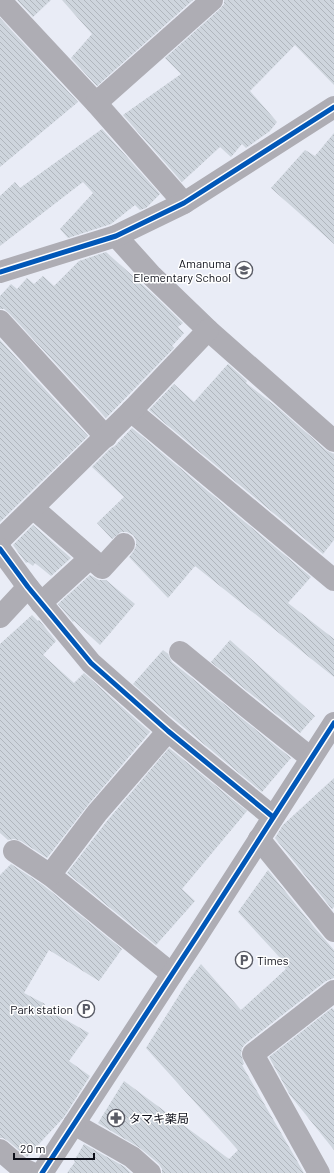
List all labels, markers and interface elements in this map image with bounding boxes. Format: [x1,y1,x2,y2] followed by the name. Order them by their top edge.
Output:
[133,256,231,284] place label: Amanuma Elementary School
[234,260,254,280] school or university icon: Amanuma Elementary School
[234,950,254,970] parking icon: Times
[257,953,289,967] place label: Times
[76,999,96,1019] parking icon: Park station
[10,1002,73,1016] place label: Park station
[106,1108,126,1128] pharmacy icon: タマキ薬局
[129,1111,189,1125] place label: タマキ薬局
[14,1135,94,1161] scale bar
[20,1141,46,1155] text: 20 m

